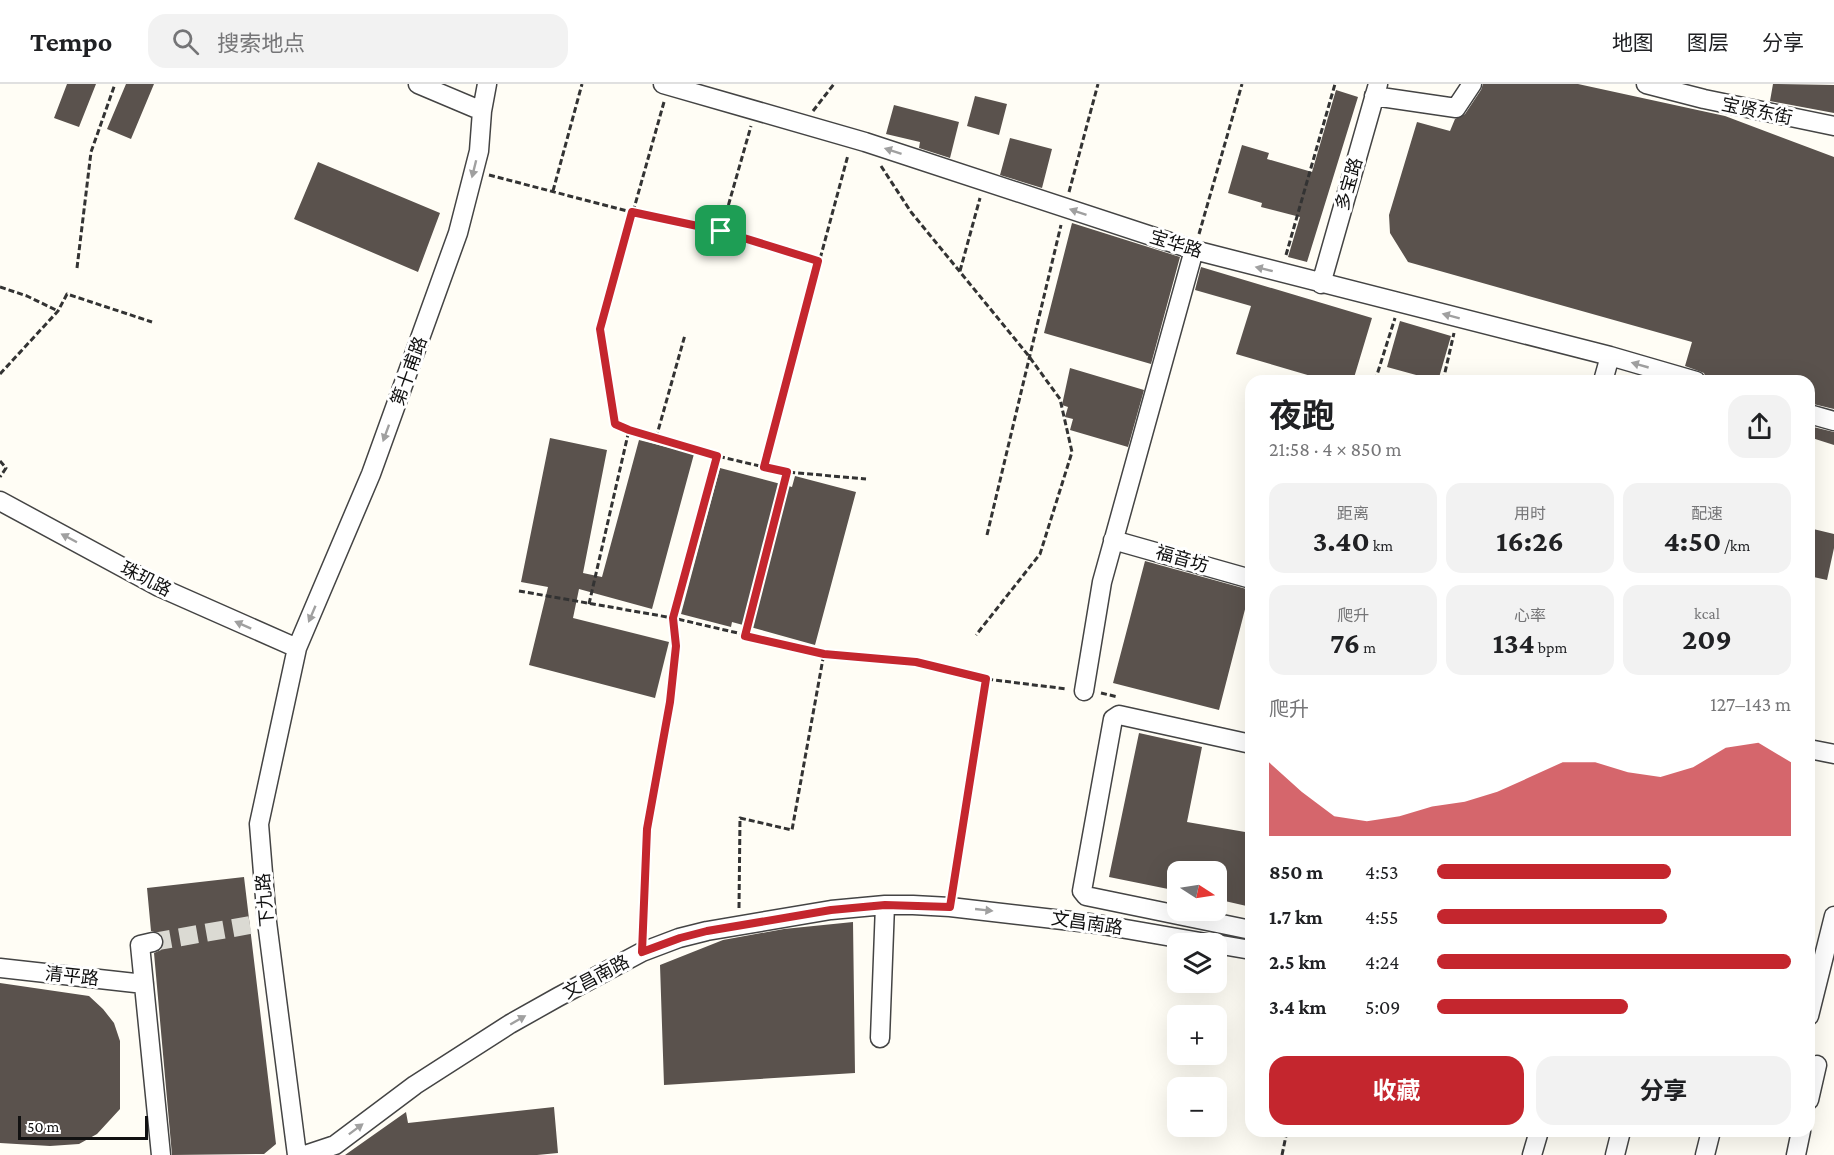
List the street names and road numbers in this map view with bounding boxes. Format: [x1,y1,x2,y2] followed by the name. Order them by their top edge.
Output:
[1720,94,1794,128] street label: 宝贤东街
[1332,155,1366,213] street label: 多宝路
[1147,227,1205,261] street label: 宝华路
[387,334,431,408] street label: 第十甫路
[1153,542,1211,576] street label: 福音坊
[117,558,175,600] street label: 珠玑路
[253,872,277,928] street label: 下九路
[1050,908,1124,938] street label: 文昌南路
[560,951,632,1003] street label: 文昌南路
[44,963,100,989] street label: 清平路

